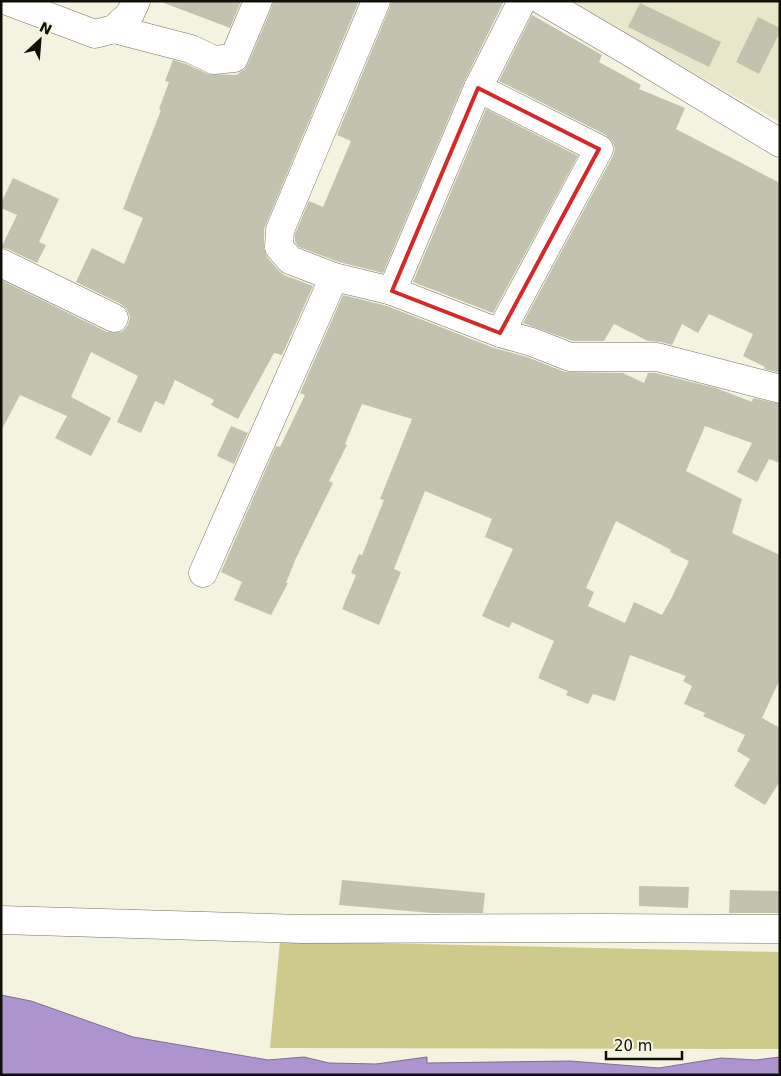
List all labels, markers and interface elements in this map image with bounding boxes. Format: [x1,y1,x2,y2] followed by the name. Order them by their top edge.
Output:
[15,15,65,65] north arrow
[37,19,54,38] text: N
[606,1028,682,1060] scale bar
[614,1037,652,1055] text: 20 m

